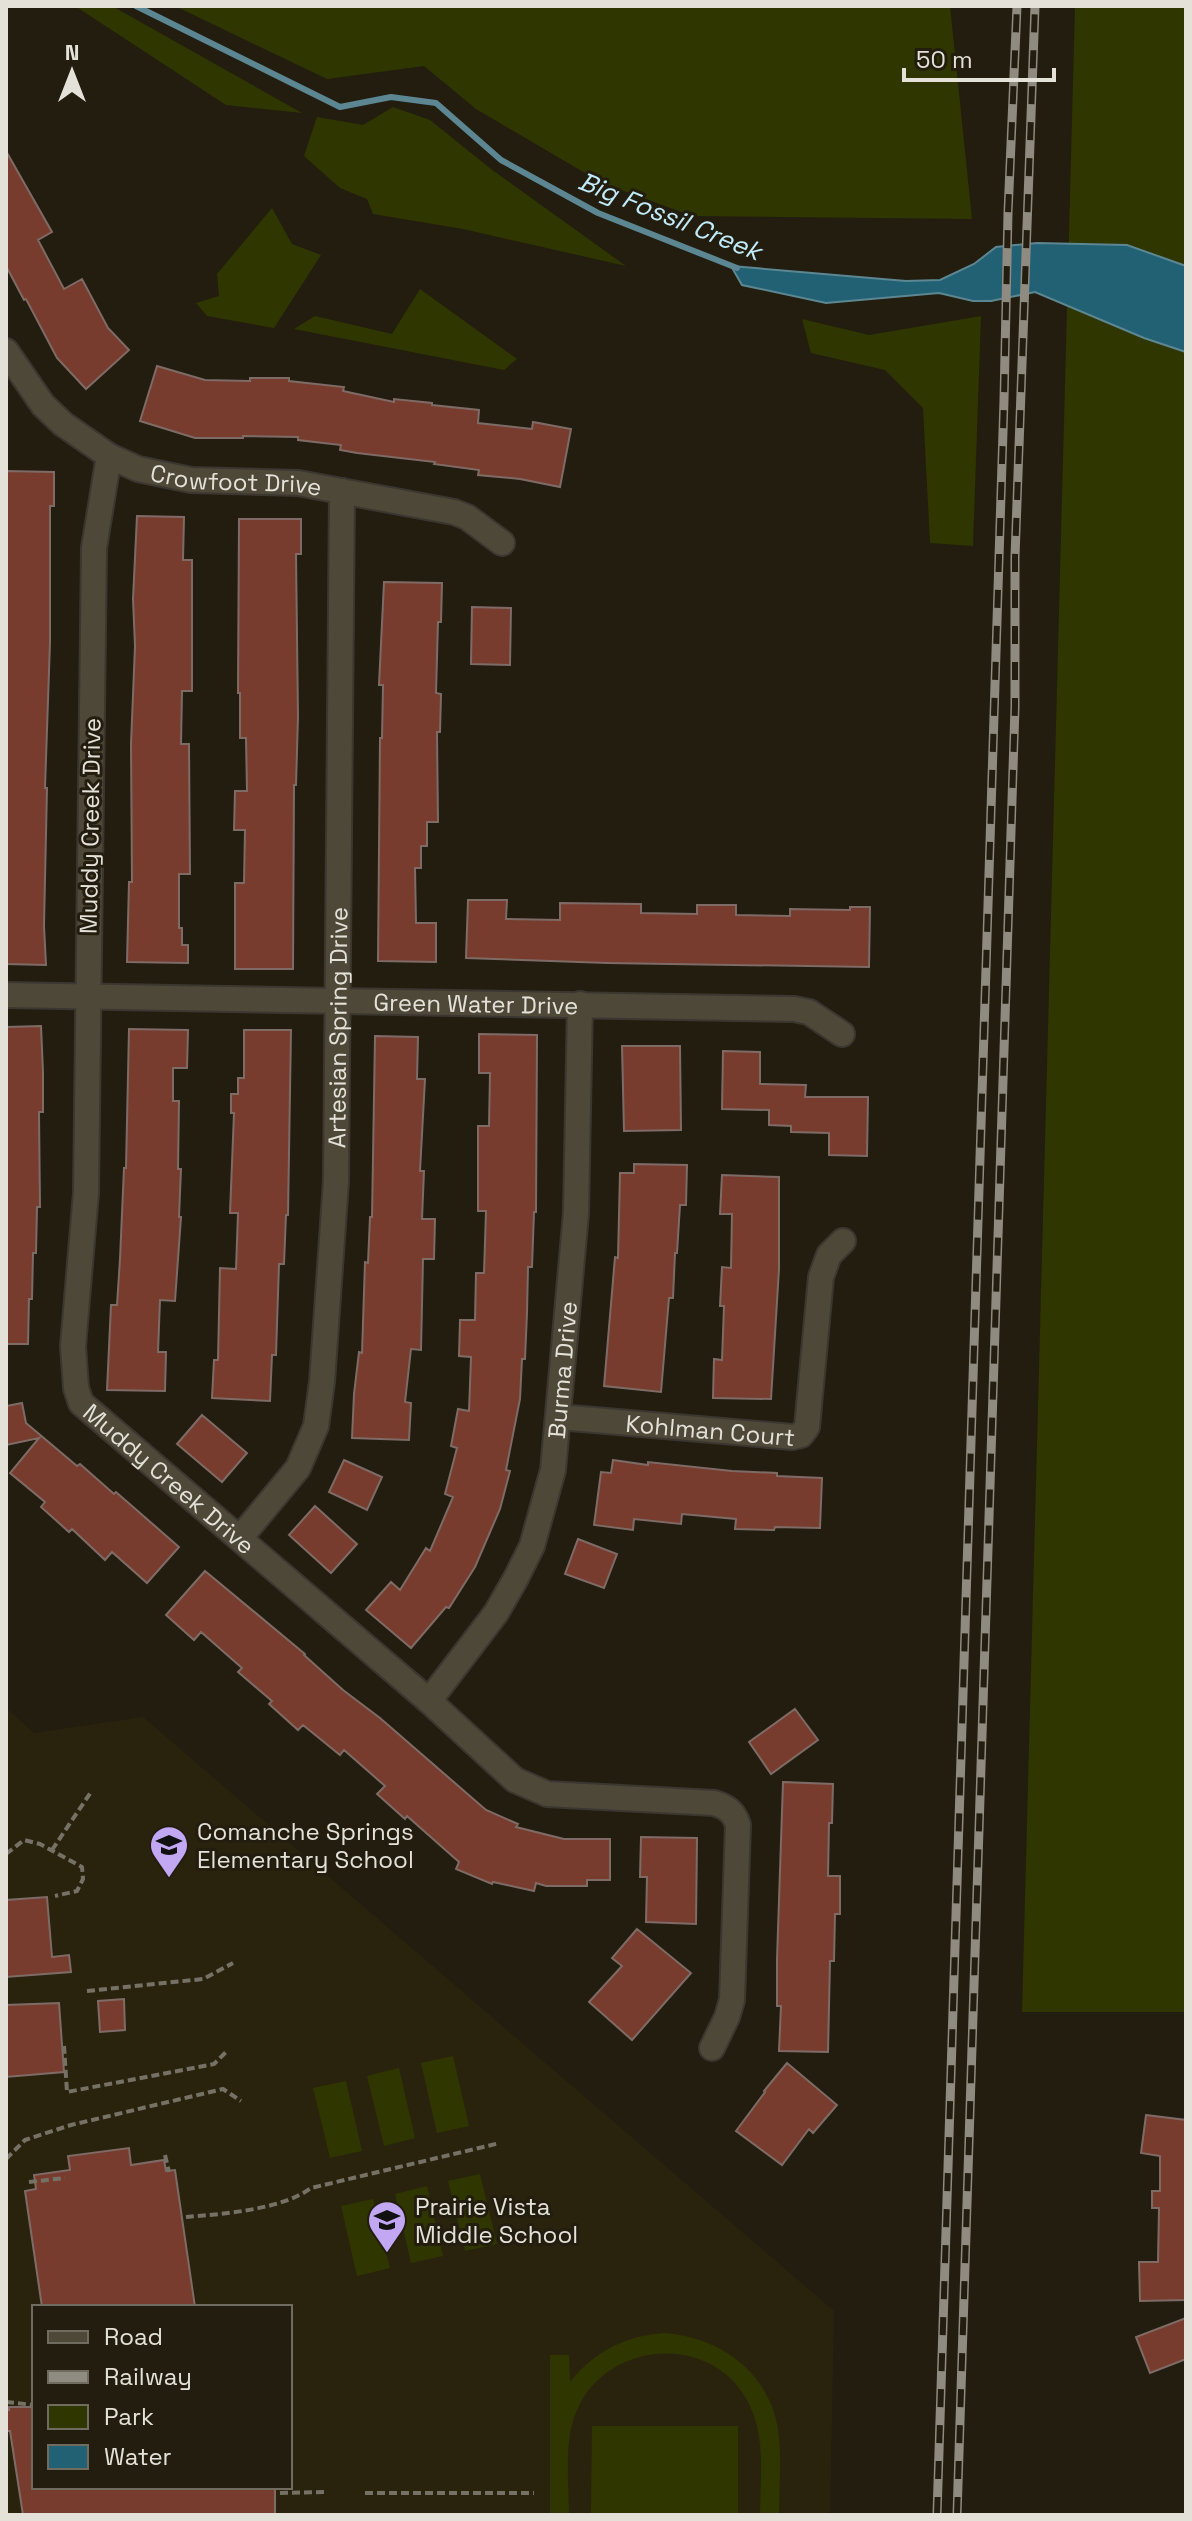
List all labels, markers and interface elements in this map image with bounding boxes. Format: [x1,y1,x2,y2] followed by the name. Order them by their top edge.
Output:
[32,32,112,112] north arrow
[904,32,1054,82] scale bar
[65,38,79,66] text: N
[916,44,973,75] text: 50 m
[573,164,769,269] water label: Big Fossil Creek
[148,457,324,503] street label: Crowfoot Drive
[73,718,107,934] street label: Muddy Creek Drive
[321,907,354,1148] street label: Artesian Spring Drive
[373,986,579,1021] street label: Green Water Drive
[540,1300,584,1440] street label: Burma Drive
[77,1396,262,1561] street label: Muddy Creek Drive
[624,1407,796,1453] street label: Kohlman Court
[197,1816,414,1875] place label: Comanche Springs Elementary School
[148,1824,190,1879] school or university icon: Comanche Springs Elementary School
[415,2191,578,2250] place label: Prairie Vista Middle School
[366,2199,408,2254] school or university icon: Prairie Vista Middle School
[32,2305,292,2489] legend
[104,2321,163,2352] text: Road
[104,2361,192,2392] text: Railway
[104,2401,154,2432] text: Park
[104,2441,172,2472] text: Water

